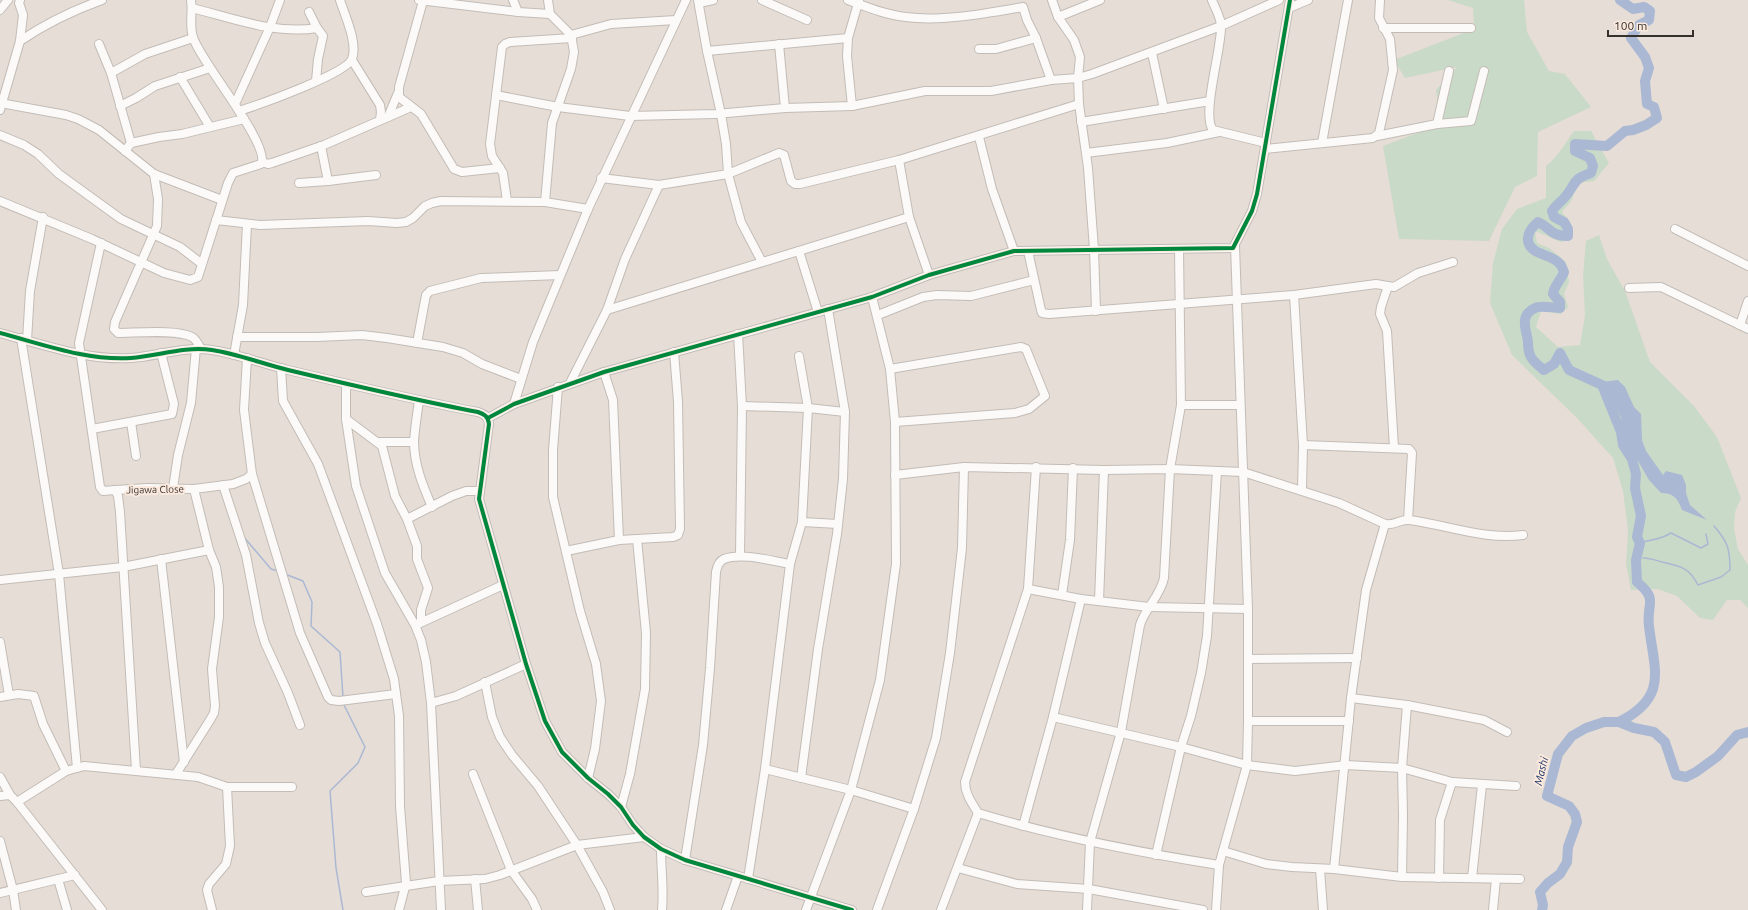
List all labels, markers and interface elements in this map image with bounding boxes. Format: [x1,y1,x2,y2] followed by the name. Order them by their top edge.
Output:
[1608,12,1693,38] scale bar
[1614,19,1647,32] text: 100 m
[126,483,184,496] street label: Jigawa Close
[1532,754,1551,786] water label: Mashi

